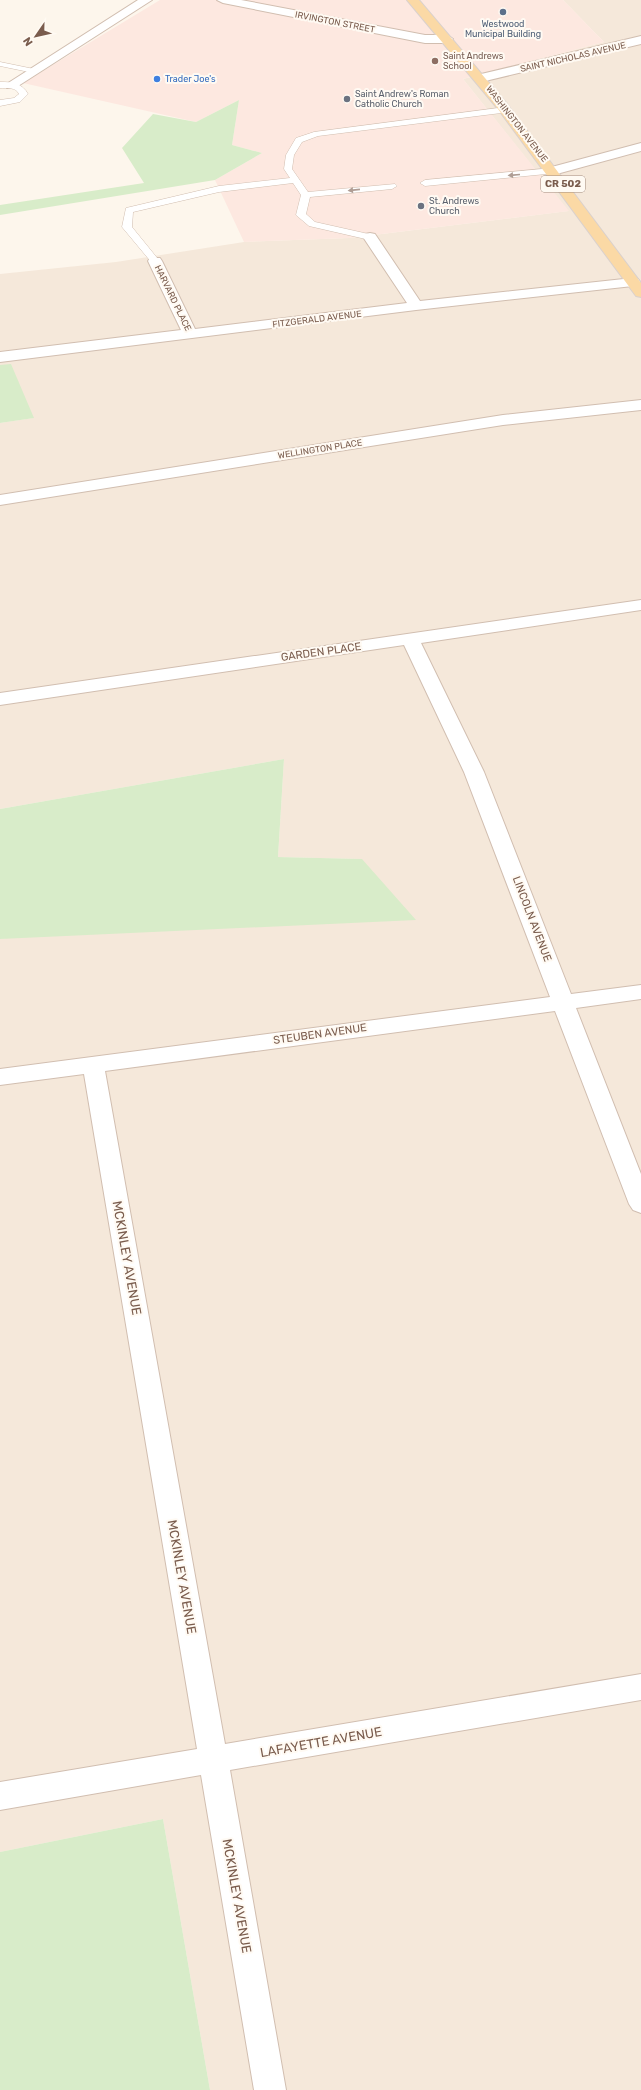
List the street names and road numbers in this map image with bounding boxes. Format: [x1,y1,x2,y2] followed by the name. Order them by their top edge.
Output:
[294,9,376,35] street label: IRVINGTON STREET
[519,40,627,74] street label: SAINT NICHOLAS AVENUE
[484,84,550,164] street label: WASHINGTON AVENUE
[541,176,585,192] road number: CR 502
[153,263,193,333] street label: HARVARD PLACE
[272,309,362,329] street label: FITZGERALD AVENUE
[277,437,363,461] street label: WELLINGTON PLACE
[280,640,362,664] street label: GARDEN PLACE
[510,874,554,964] street label: LINCOLN AVENUE
[272,1021,368,1047] street label: STEUBEN AVENUE
[110,1200,144,1317] street label: MCKINLEY AVENUE
[165,1519,199,1636] street label: MCKINLEY AVENUE
[259,1724,383,1760] street label: LAFAYETTE AVENUE
[220,1838,254,1955] street label: MCKINLEY AVENUE

